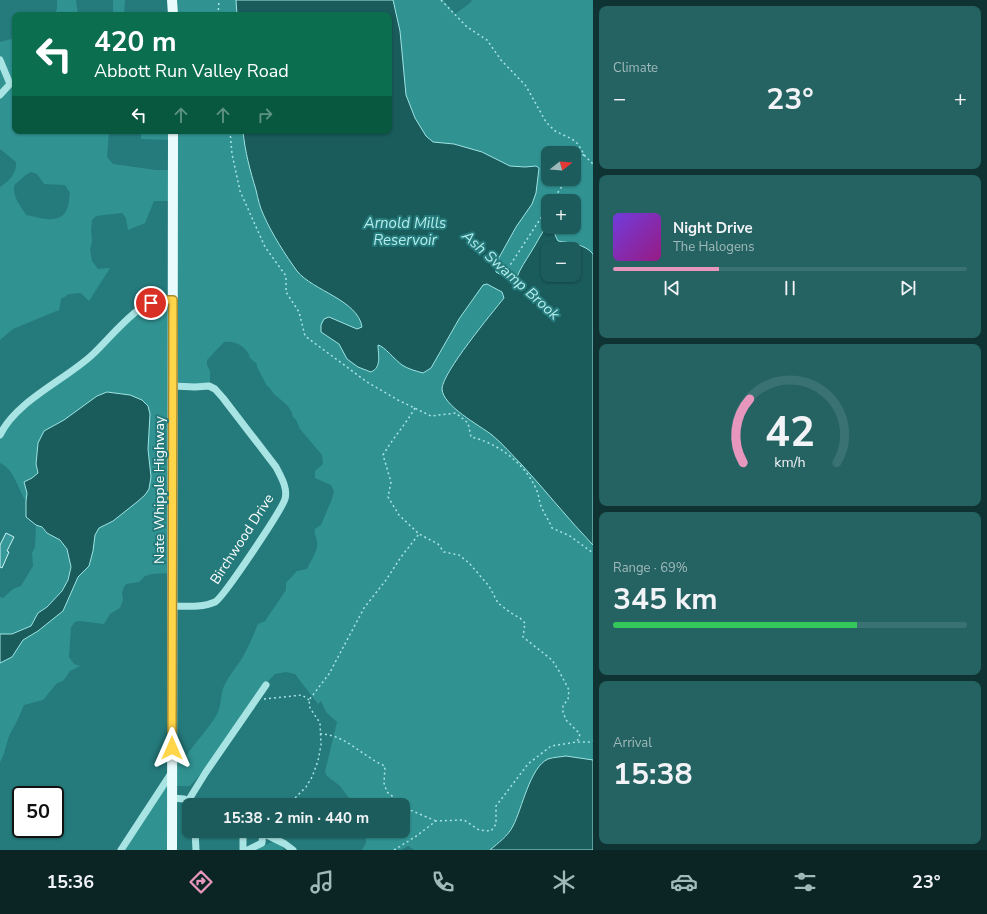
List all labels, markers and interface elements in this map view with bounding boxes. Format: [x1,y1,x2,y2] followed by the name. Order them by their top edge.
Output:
[94,23,177,61] text: 420 m
[28,28,80,80] icon: left
[94,59,289,83] text: Abbott Run Valley Road
[613,59,658,77] text: Climate
[766,79,814,120] text: 23°
[613,84,626,114] text: −
[954,84,967,114] text: +
[128,104,150,126] icon: left
[170,104,192,126] icon: ahead
[212,104,234,126] icon: ahead
[254,104,276,126] icon: right
[541,146,581,186] north arrow
[541,146,581,282] map controls
[541,194,581,234] button: +
[363,213,446,250] water label: Arnold Mills Reservoir
[673,218,753,238] text: Night Drive
[457,225,565,325] water label: Ash Swamp Brook
[673,238,754,256] text: The Halogens
[541,242,581,282] button: −
[661,277,683,299] icon: previous
[779,277,801,299] icon: pause
[897,277,919,299] icon: next
[134,286,168,320] pin
[140,292,162,314] icon: arrive
[765,404,815,461] text: 42
[150,415,169,564] street label: Nate Whipple Highway
[774,453,806,472] text: km/h
[206,490,278,588] street label: Birchwood Drive
[613,559,688,577] text: Range · 69%
[613,579,718,620] text: 345 km
[151,727,193,769] position arrow
[613,734,652,752] text: Arrival
[613,754,692,795] text: 15:38
[12,786,64,838] speed limit sign: 50
[223,808,369,828] text: 15:38 · 2 min · 440 m
[187,868,215,896] icon: directions
[308,868,336,896] icon: music
[429,868,457,896] icon: phone
[550,868,578,896] icon: climate
[670,868,698,896] icon: car
[791,868,819,896] icon: filters
[46,870,94,894] text: 15:36
[912,870,941,894] text: 23°

